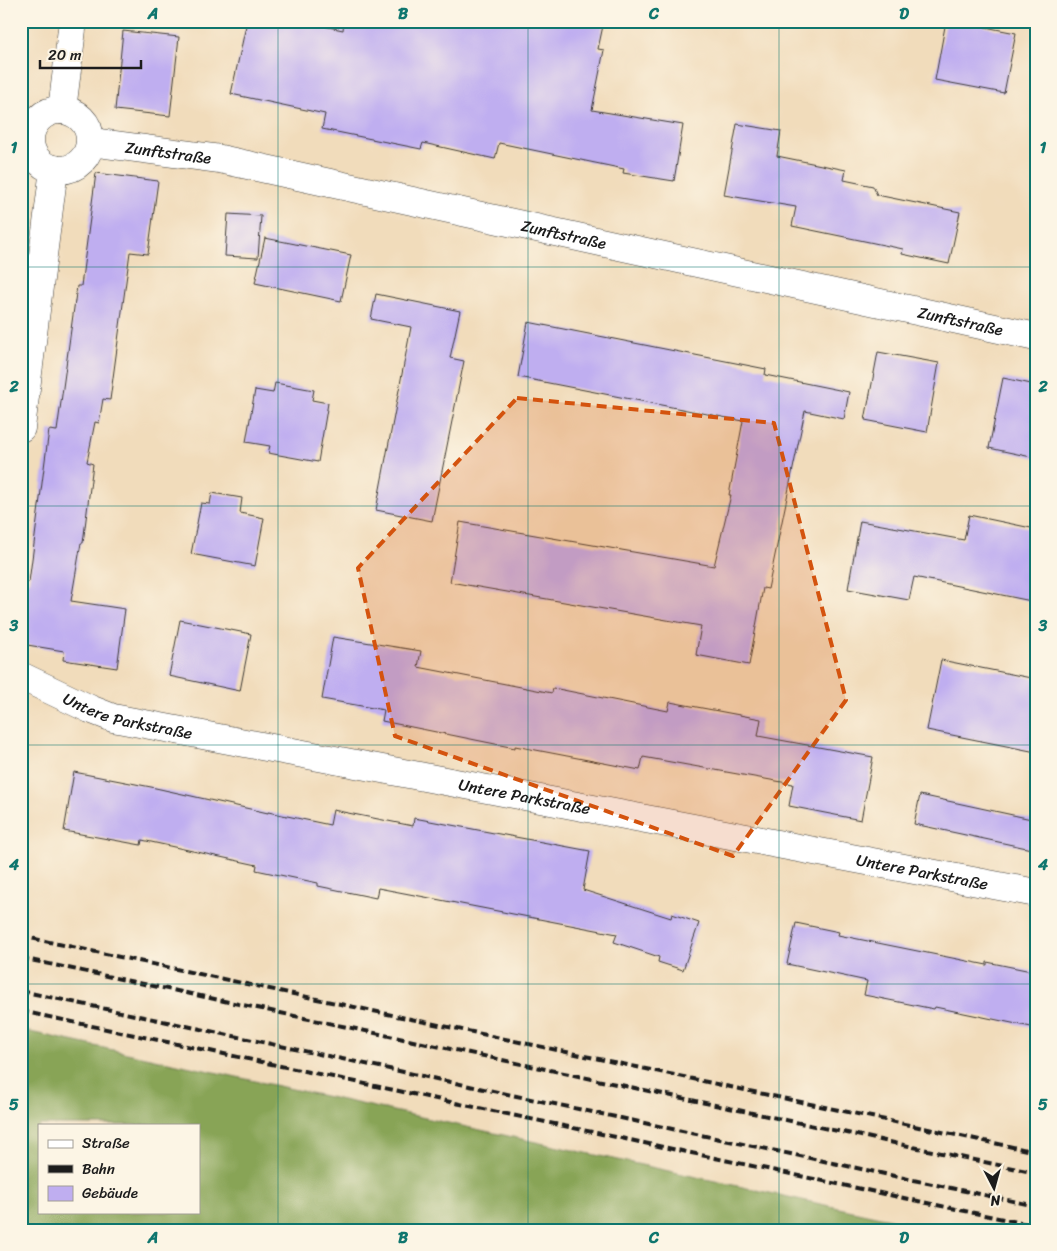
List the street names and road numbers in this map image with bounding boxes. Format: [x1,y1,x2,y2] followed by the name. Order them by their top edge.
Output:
[123,132,213,172] street label: Zunftstraße
[518,211,609,257] street label: Zunftstraße
[915,297,1006,344] street label: Zunftstraße
[58,684,195,747] street label: Untere Parkstraße
[456,769,593,823] street label: Untere Parkstraße
[854,845,991,898] street label: Untere Parkstraße

